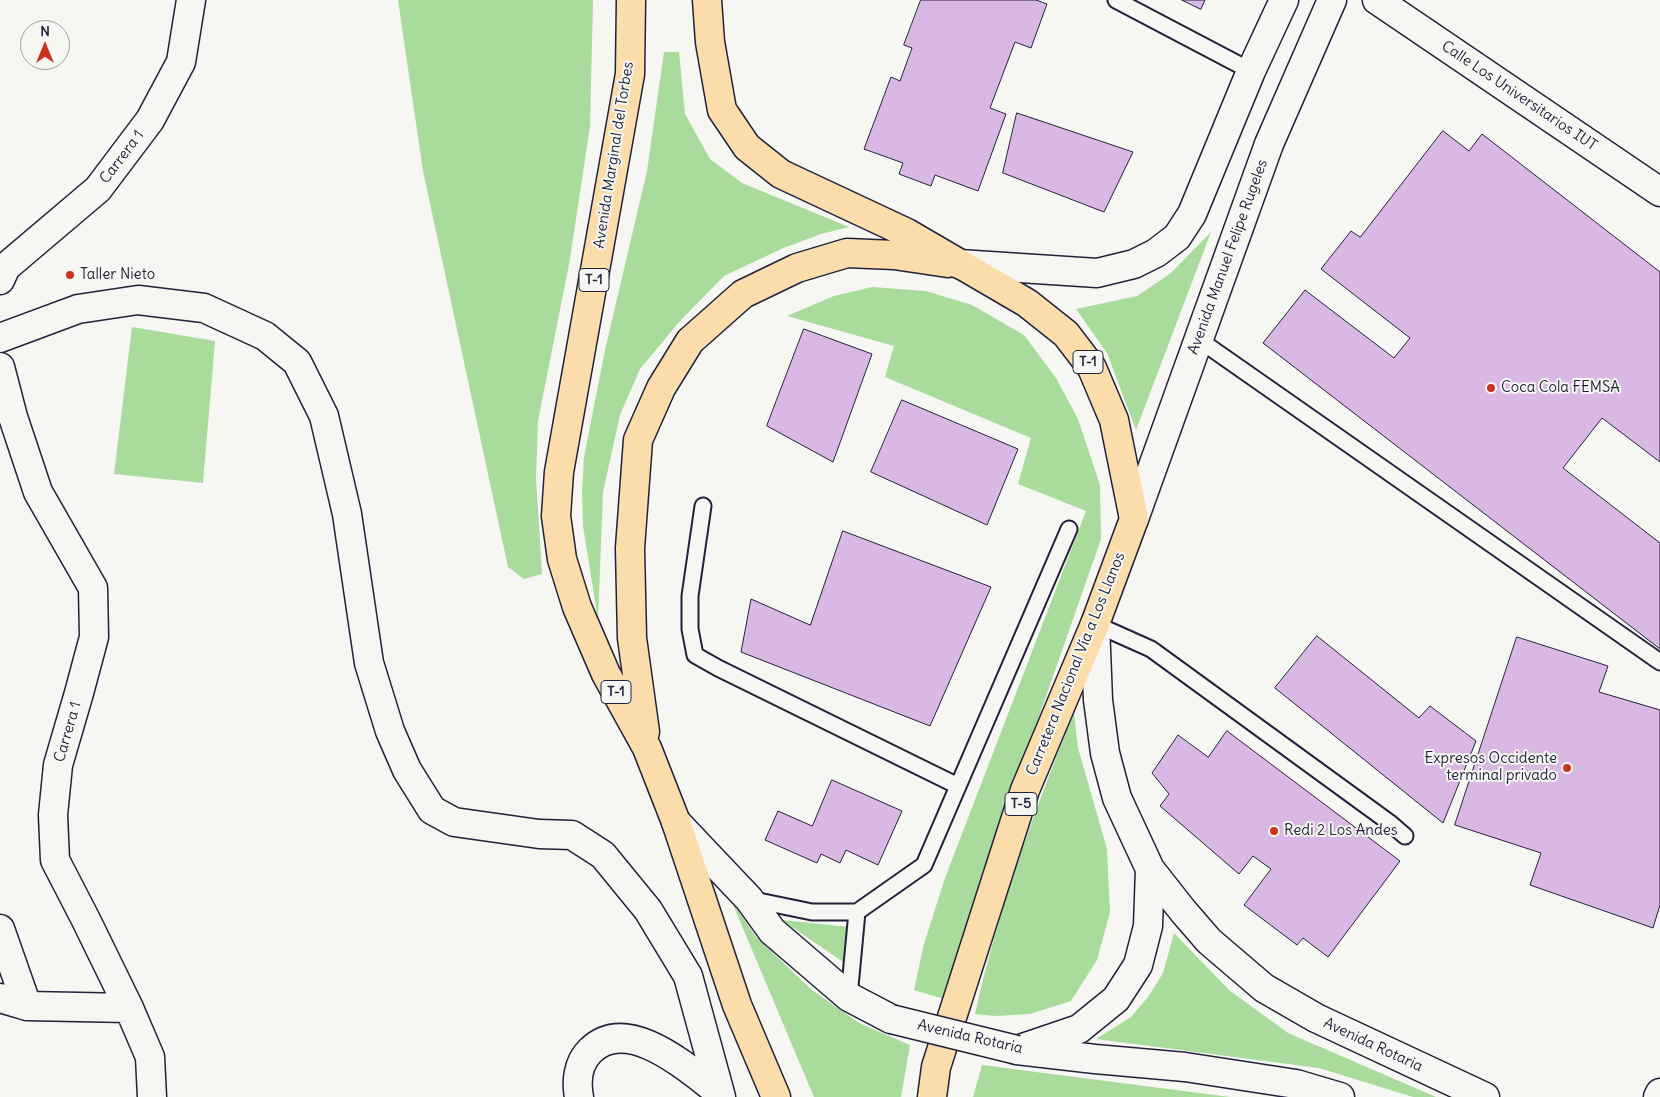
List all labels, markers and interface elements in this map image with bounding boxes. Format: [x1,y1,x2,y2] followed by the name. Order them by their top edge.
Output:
[20,20,70,70] north arrow
[40,22,50,40] text: N
[1438,37,1600,155] street label: Calle Los Universitarios IUT
[590,60,638,250] street label: Avenida Marginal del Torbes
[96,127,148,187] street label: Carrera 1
[1184,157,1272,357] street label: Avenida Manuel Felipe Rugeles
[80,266,155,284] place label: Taller Nieto
[579,268,609,292] road number: T-1
[64,269,76,281] marker: Taller Nieto
[1073,351,1103,374] road number: T-1
[1501,379,1620,397] place label: Coca Cola FEMSA
[1485,382,1497,394] marker: Coca Cola FEMSA
[1023,550,1129,778] street label: Carretera Nacional Vía a Los Llanos
[601,680,631,704] road number: T-1
[51,700,85,764] street label: Carrera 1
[1424,750,1557,785] place label: Expresos Occidente terminal privado
[1561,762,1573,774] marker: Expresos Occidente terminal privado
[1005,792,1037,816] road number: T-5
[1284,822,1398,840] place label: Redi 2 Los Andes
[1268,825,1280,837] marker: Redi 2 Los Andes
[1321,1014,1425,1076] street label: Avenida Rotaria
[916,1016,1024,1058] street label: Avenida Rotaria

